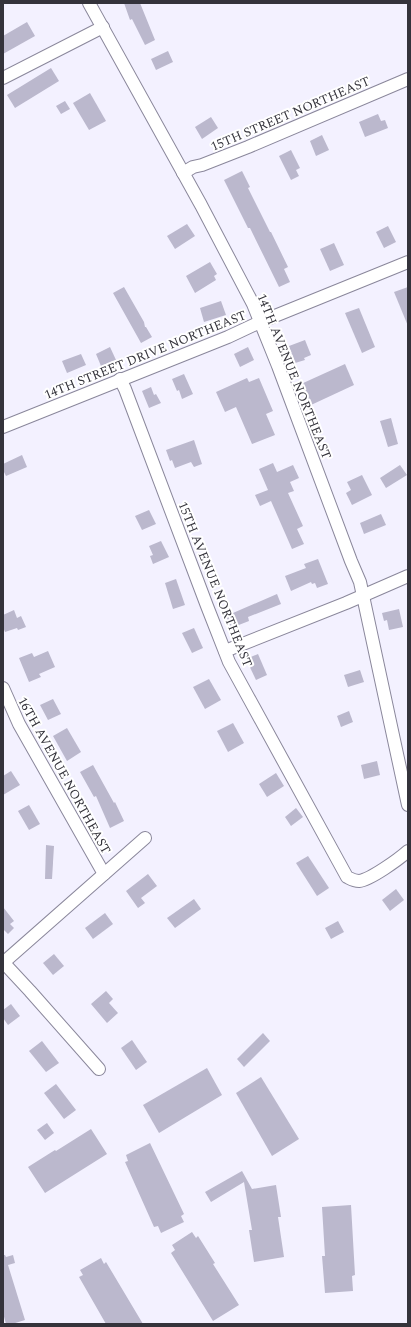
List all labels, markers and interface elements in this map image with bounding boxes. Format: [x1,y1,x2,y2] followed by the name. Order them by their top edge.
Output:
[208,71,373,157] street label: 15TH STREET NORTHEAST
[252,290,337,463] street label: 14TH AVENUE NORTHEAST
[41,305,250,405] street label: 14TH STREET DRIVE NORTHEAST
[173,498,258,671] street label: 15TH AVENUE NORTHEAST
[12,693,116,858] street label: 16TH AVENUE NORTHEAST

